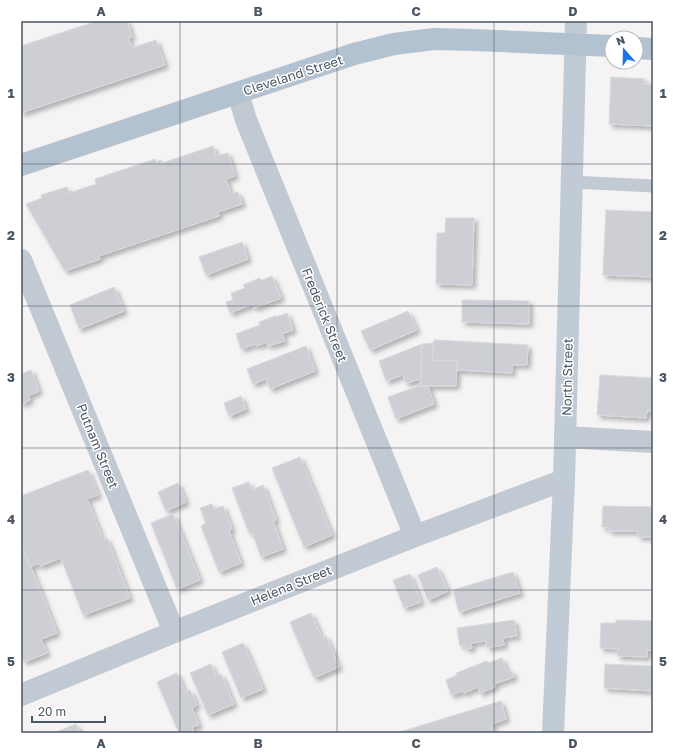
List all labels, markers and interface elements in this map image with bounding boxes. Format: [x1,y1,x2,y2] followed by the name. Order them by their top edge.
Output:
[96,3,106,19] text: A
[253,3,263,19] text: B
[411,3,421,19] text: C
[568,3,578,19] text: D
[604,30,644,70] north arrow
[614,33,627,48] text: N
[241,51,345,99] street label: Cleveland Street
[8,85,15,101] text: 1
[660,85,667,101] text: 1
[7,227,15,243] text: 2
[659,227,667,243] text: 2
[299,265,351,365] street label: Frederick Street
[558,338,576,416] street label: North Street
[7,369,15,385] text: 3
[659,369,667,385] text: 3
[74,401,122,491] street label: Putnam Street
[7,511,15,527] text: 4
[659,511,667,527] text: 4
[248,561,334,609] street label: Helena Street
[7,653,15,669] text: 5
[659,653,667,669] text: 5
[32,698,105,724] scale bar
[38,704,66,719] text: 20 m
[96,735,106,751] text: A
[253,735,263,751] text: B
[411,735,421,751] text: C
[568,735,578,751] text: D

